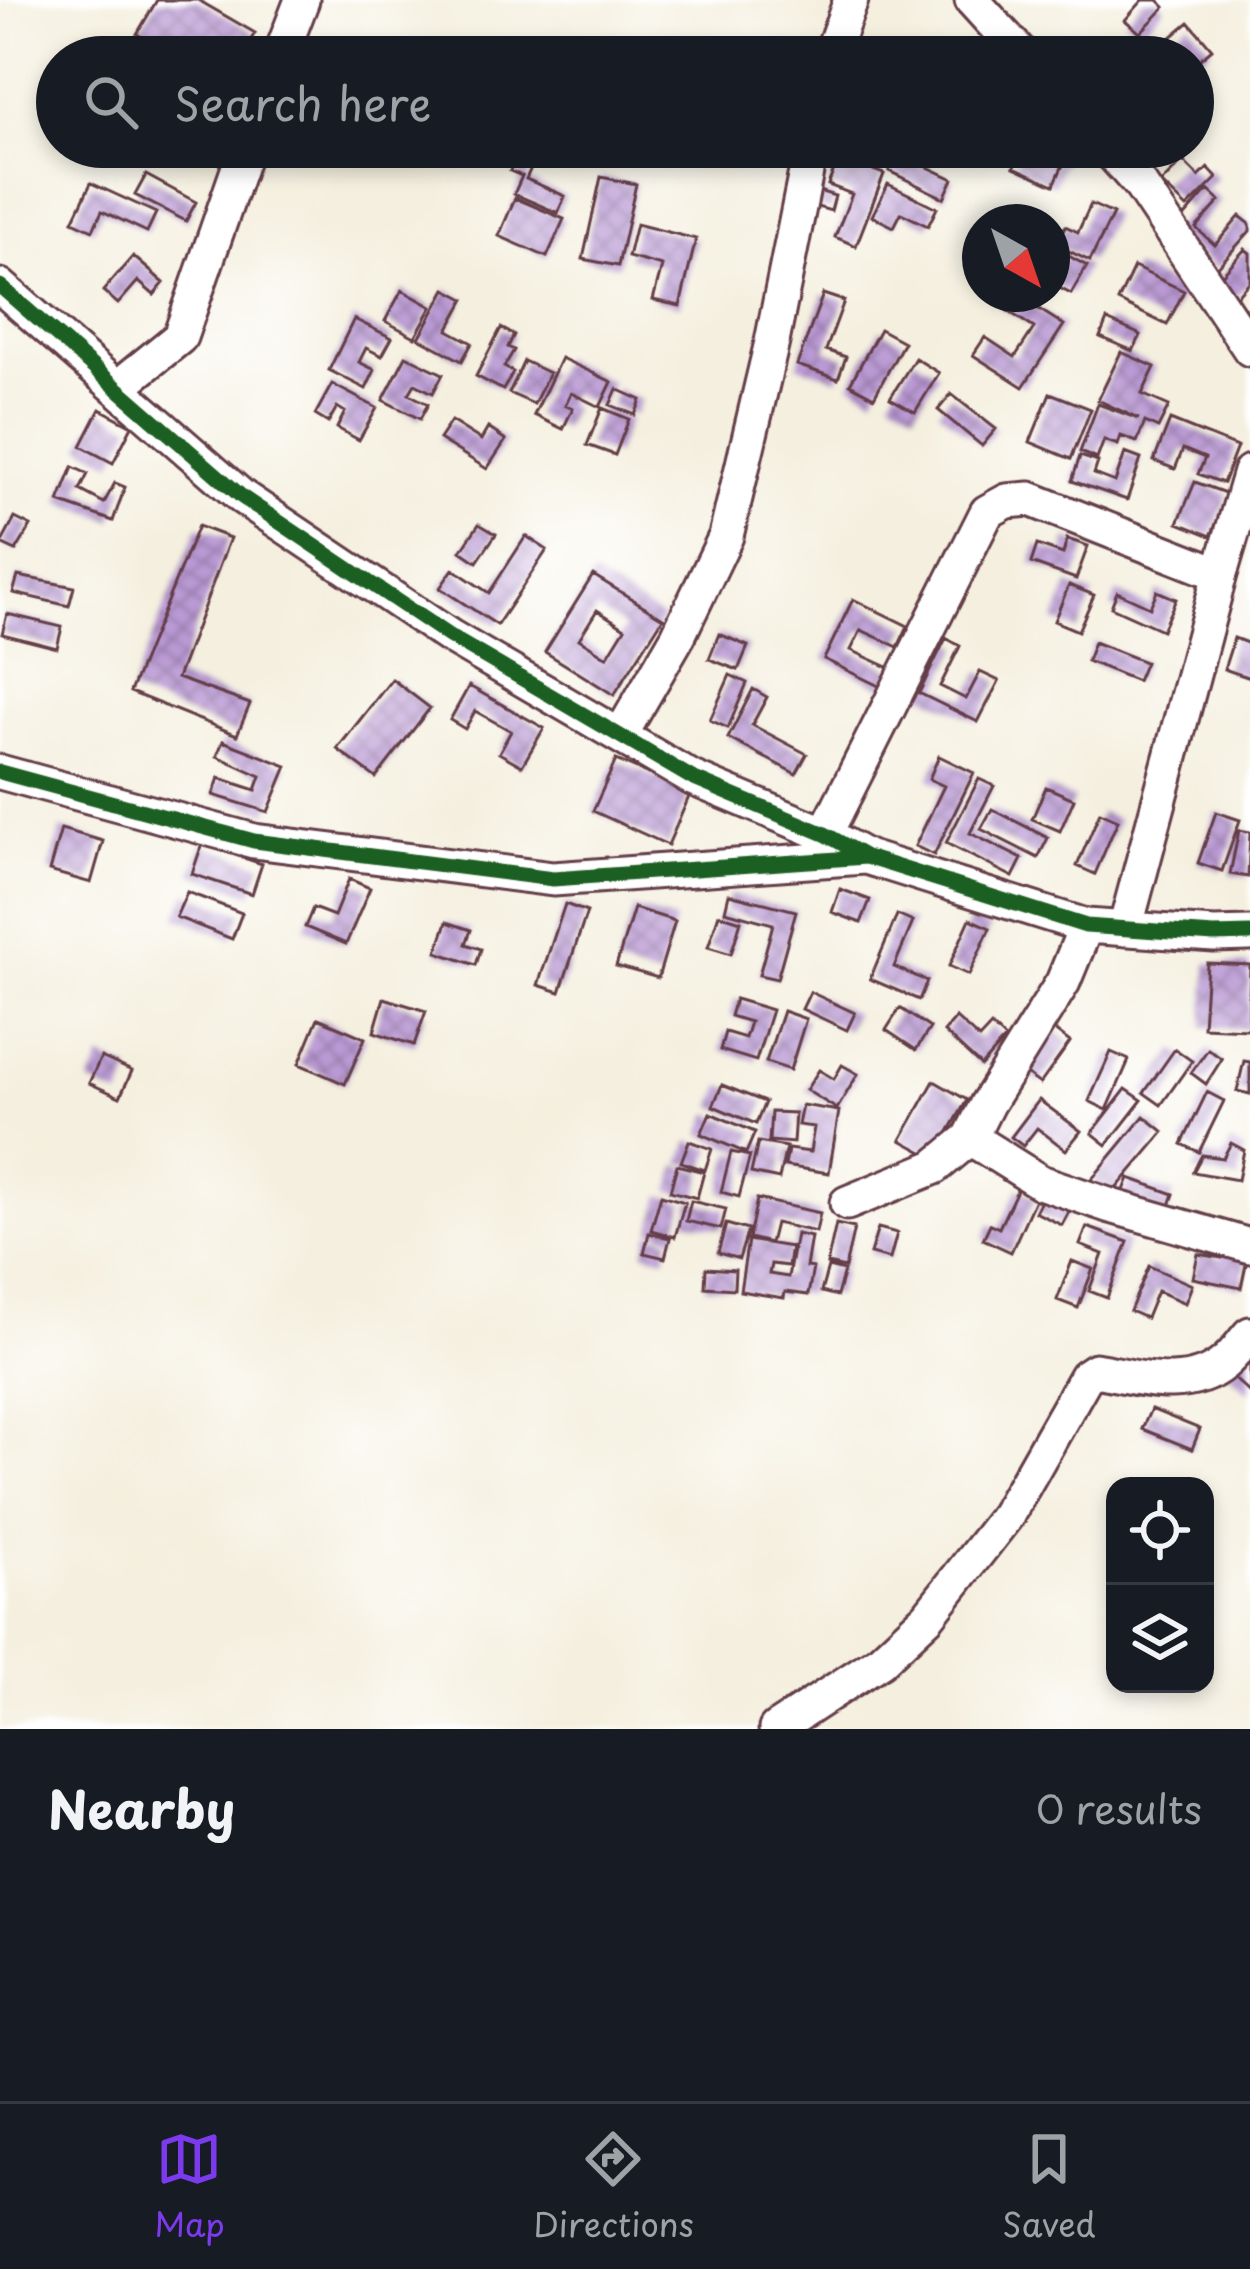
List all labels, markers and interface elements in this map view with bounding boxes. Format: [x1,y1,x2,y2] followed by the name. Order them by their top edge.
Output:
[36,36,1214,168] search box
[174,68,431,136] text: Search here
[78,69,144,135] icon: search
[962,204,1070,312] north arrow
[1106,1477,1214,1693] map controls
[1106,1477,1214,1585] button: locate
[1106,1585,1214,1693] button: layers
[48,1769,235,1846] text: Nearby
[1036,1778,1202,1837] text: 0 results
[154,2126,225,2248] tab: Map
[533,2126,694,2248] tab: Directions
[1002,2126,1096,2248] tab: Saved

